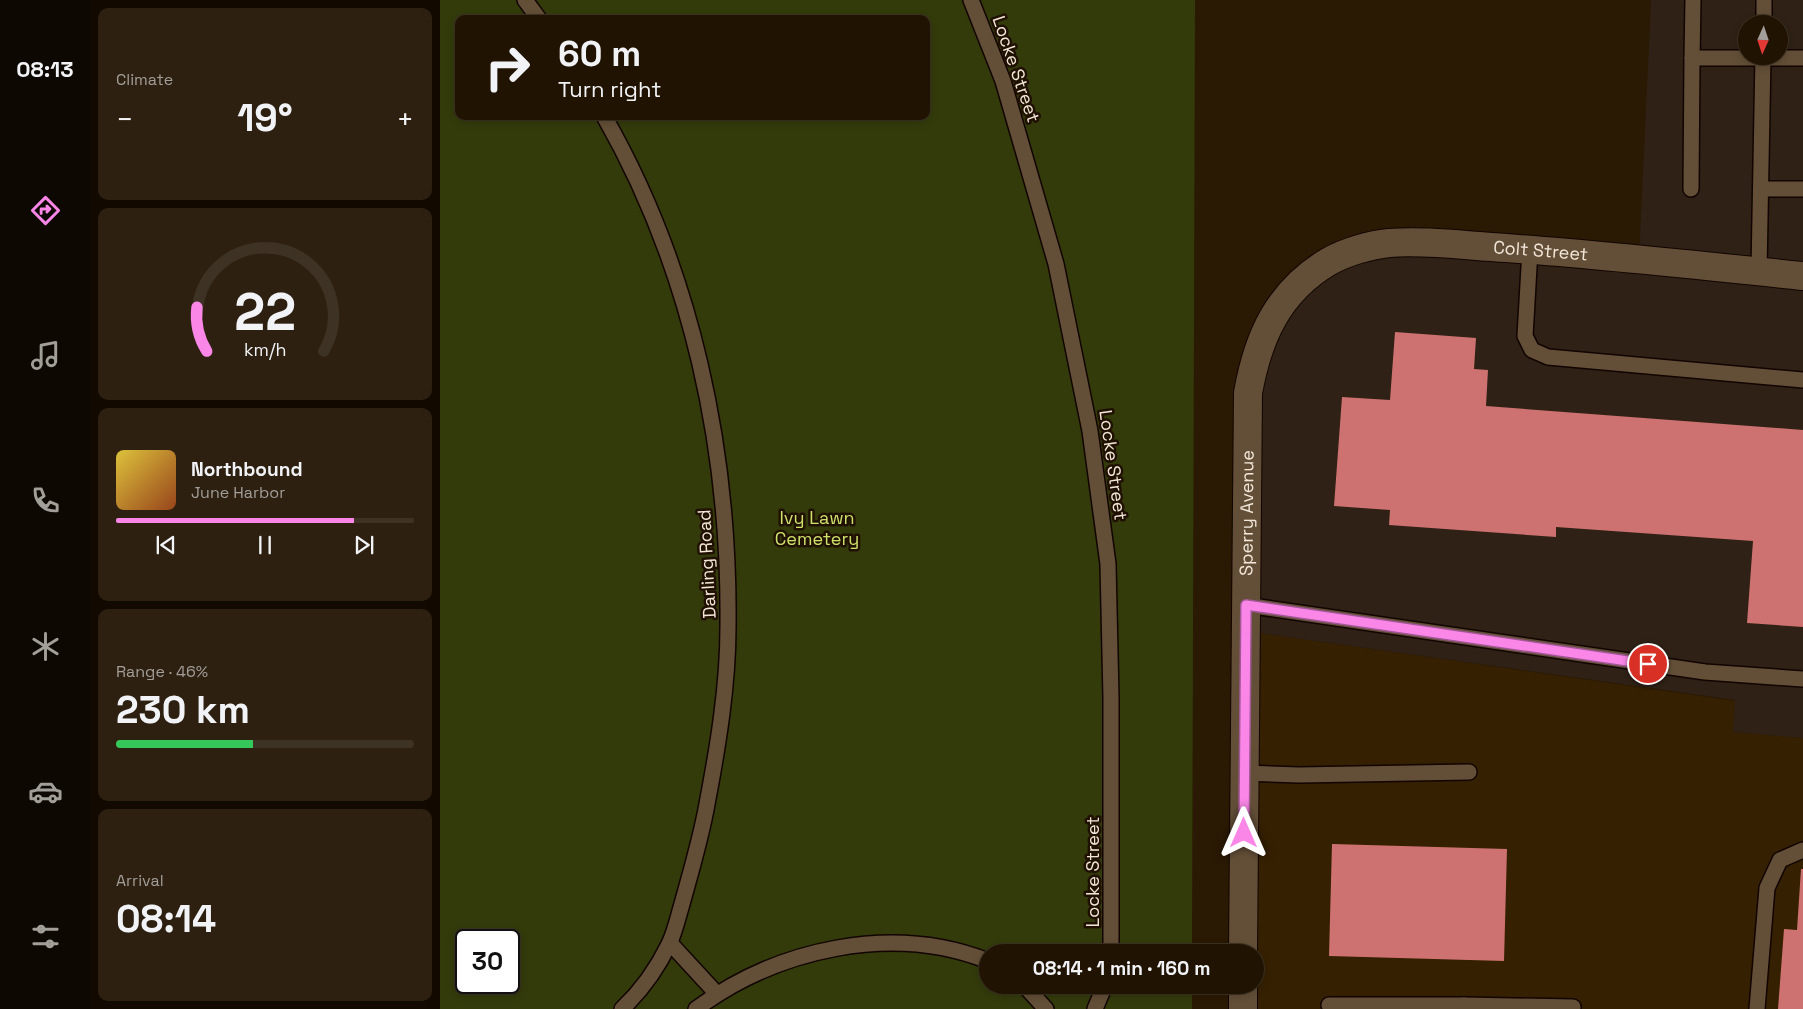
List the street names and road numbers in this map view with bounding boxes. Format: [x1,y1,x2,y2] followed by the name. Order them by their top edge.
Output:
[988,13,1045,125] street label: Locke Street
[1493,235,1589,266] street label: Colt Street
[1094,408,1133,522] street label: Locke Street
[1234,450,1258,576] street label: Sperry Avenue
[692,509,721,619] street label: Darling Road
[1081,816,1104,928] street label: Locke Street

